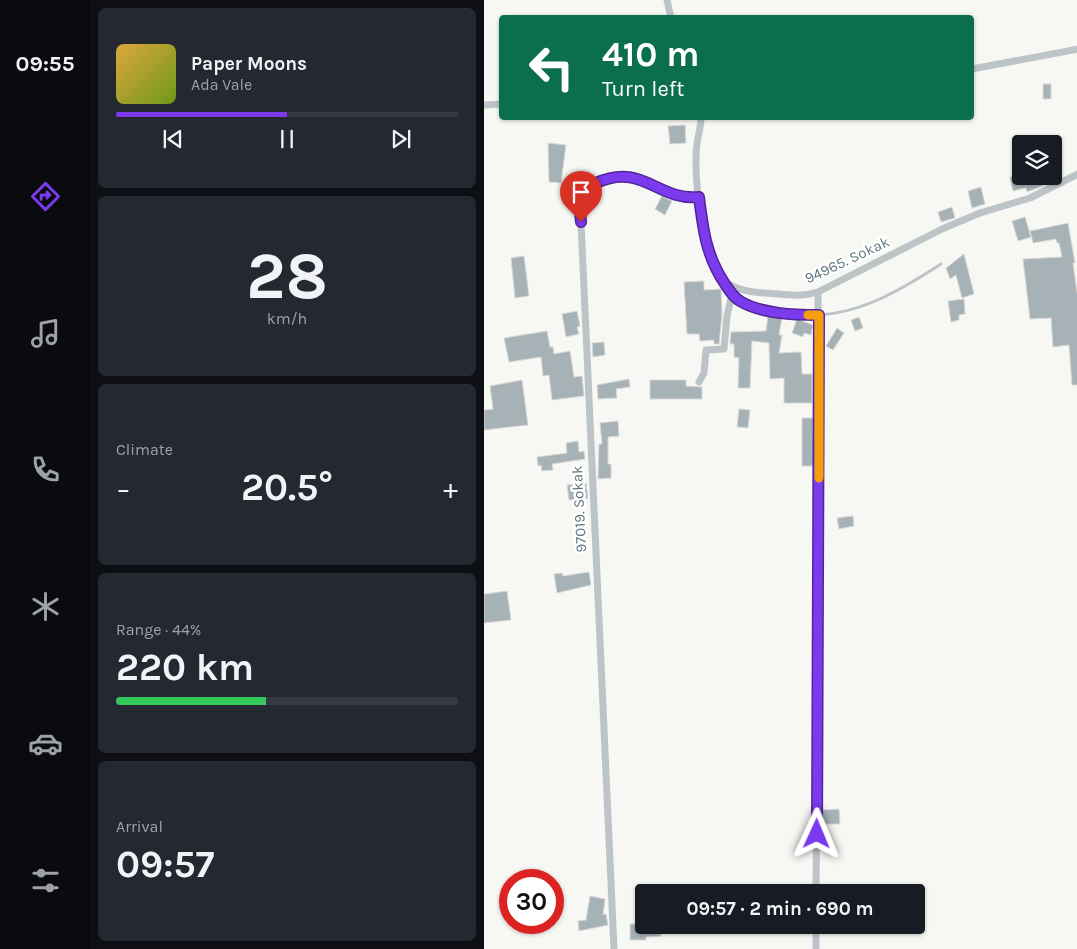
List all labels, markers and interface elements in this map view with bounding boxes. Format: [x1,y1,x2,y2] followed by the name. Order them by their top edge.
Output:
[602,34,700,75] text: 410 m
[519,35,584,100] icon: left
[16,51,74,77] text: 09:55
[191,53,307,75] text: Paper Moons
[191,75,252,94] text: Ada Vale
[602,76,685,102] text: Turn left
[159,125,187,153] icon: previous
[273,125,301,153] icon: pause
[387,125,415,153] icon: next
[1012,135,1062,185] map controls
[1012,135,1062,185] button: layers
[560,171,602,222] pin
[567,178,595,206] icon: arrive
[28,179,63,214] icon: directions
[802,233,892,287] street label: 94965. Sokak
[246,238,328,314] text: 28
[267,309,307,328] text: km/h
[28,316,63,351] icon: music
[116,440,173,459] text: Climate
[28,452,63,487] icon: phone
[241,465,333,510] text: 20.5°
[568,465,590,553] street label: 97019. Sokak
[116,472,131,505] text: −
[443,472,458,505] text: +
[28,589,63,624] icon: climate
[116,620,201,639] text: Range · 44%
[116,645,254,690] text: 220 km
[28,726,63,761] icon: car
[790,807,842,859] position arrow
[116,817,163,836] text: Arrival
[116,842,214,887] text: 09:57
[28,863,63,898] icon: filters
[499,869,564,934] speed limit sign: 30
[686,898,874,920] text: 09:57 · 2 min · 690 m

